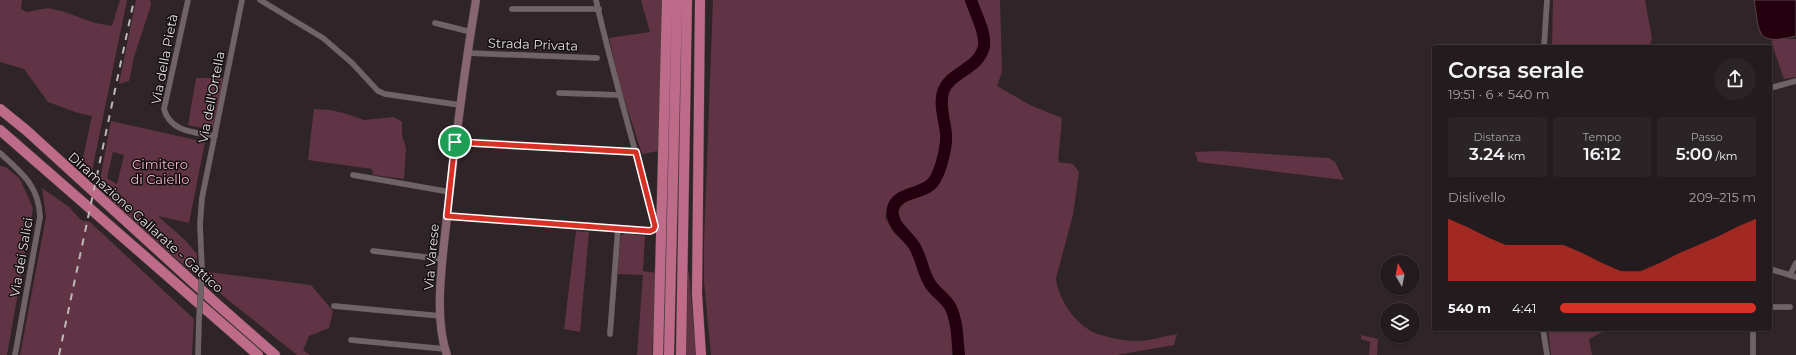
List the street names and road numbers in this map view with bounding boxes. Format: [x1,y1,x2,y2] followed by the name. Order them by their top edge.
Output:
[147,13,181,105] street label: Via della Pietà
[488,34,578,54] street label: Strada Privata
[194,50,228,144] street label: Via dell'Ortella
[65,148,227,296] street label: Diramazione Gallarate - Gattico
[6,216,36,298] street label: Via dei Salici
[420,223,442,291] street label: Via Varese

